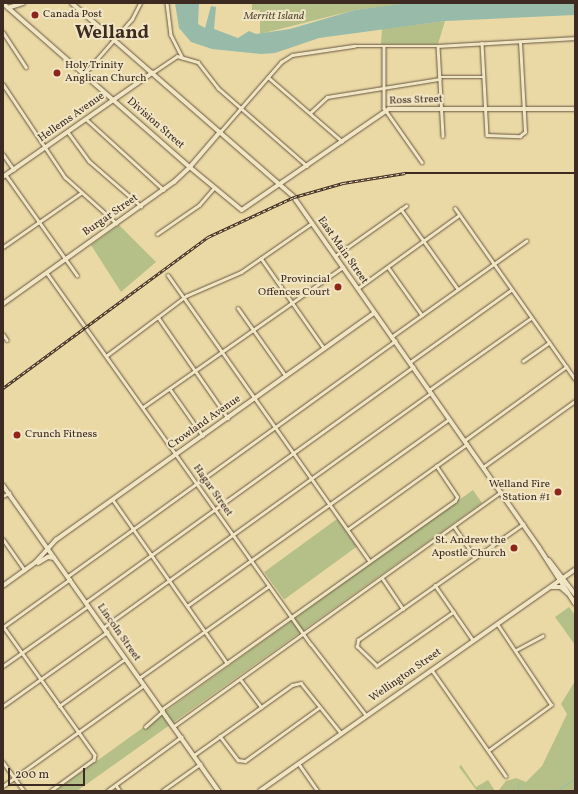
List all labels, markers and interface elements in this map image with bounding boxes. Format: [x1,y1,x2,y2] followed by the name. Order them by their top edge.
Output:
[43,8,102,22] place label: Canada Post
[30,10,40,20] marker: Canada Post
[244,10,304,24] park label: Merritt Island
[75,23,149,45] district label: Welland
[65,60,146,86] place label: Holy Trinity Anglican Church
[52,68,62,78] marker: Holy Trinity Anglican Church
[36,90,108,146] street label: Hellems Avenue
[389,93,443,109] street label: Ross Street
[124,95,186,153] street label: Division Street
[81,192,141,240] street label: Burgar Street
[314,215,370,287] street label: East Main Street
[258,274,330,300] place label: Provincial Offences Court
[333,282,343,292] marker: Provincial Offences Court
[166,393,244,453] street label: Crowland Avenue
[25,428,97,442] place label: Crunch Fitness
[12,430,22,440] marker: Crunch Fitness
[189,462,235,520] street label: Hagar Street
[489,479,550,505] place label: Welland Fire Station #1
[553,487,563,497] marker: Welland Fire Station #1
[432,535,506,561] place label: St. Andrew the Apostle Church
[509,543,519,553] marker: St. Andrew the Apostle Church
[93,602,143,664] street label: Lincoln Street
[368,646,444,706] street label: Wellington Street
[10,760,87,786] scale bar
[15,767,49,783] text: 200 m

